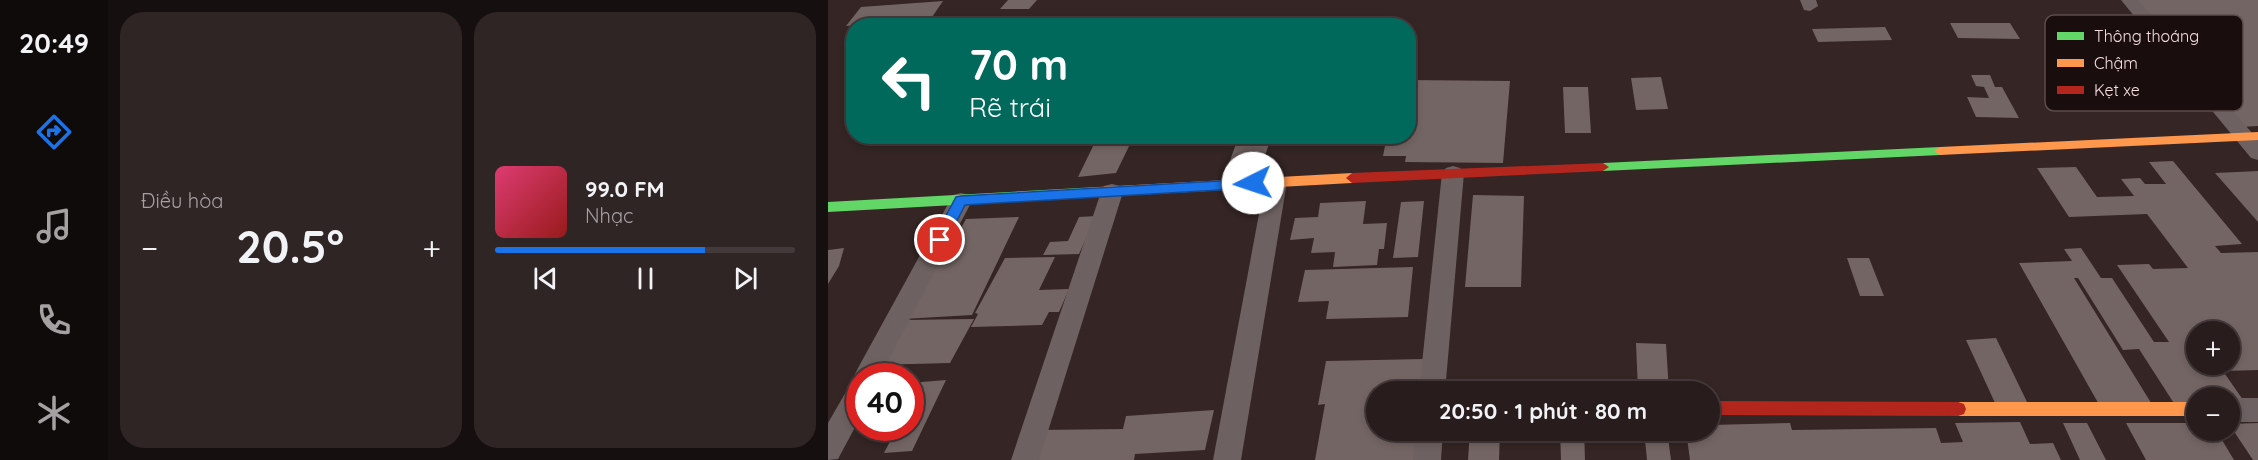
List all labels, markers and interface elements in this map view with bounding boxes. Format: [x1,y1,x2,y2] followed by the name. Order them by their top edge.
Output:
[2045,15,2243,111] legend
[19,26,89,60] text: 20:49
[2094,26,2199,46] text: Thông thoáng
[969,38,1068,91] text: 70 m
[870,42,948,120] icon: left
[2094,53,2138,73] text: Chậm
[2094,80,2140,100] text: Kẹt xe
[969,90,1051,124] text: Rẽ trái
[33,111,75,153] icon: directions
[1221,151,1285,215] position arrow
[585,175,665,203] text: 99.0 FM
[141,188,223,213] text: Điều hòa
[585,203,633,228] text: Nhạc
[33,205,75,247] icon: music
[914,214,965,265] pin
[236,218,344,274] text: 20.5°
[923,223,956,256] icon: arrive
[141,227,158,268] text: −
[422,227,441,268] text: +
[529,262,562,295] icon: previous
[629,262,662,295] icon: pause
[729,262,762,295] icon: next
[33,299,75,341] icon: phone
[2186,321,2240,441] map controls
[2186,321,2240,375] button: +
[846,363,924,441] speed limit sign: 40
[2186,387,2240,441] button: −
[33,392,75,434] icon: climate
[1439,397,1647,425] text: 20:50 · 1 phút · 80 m

